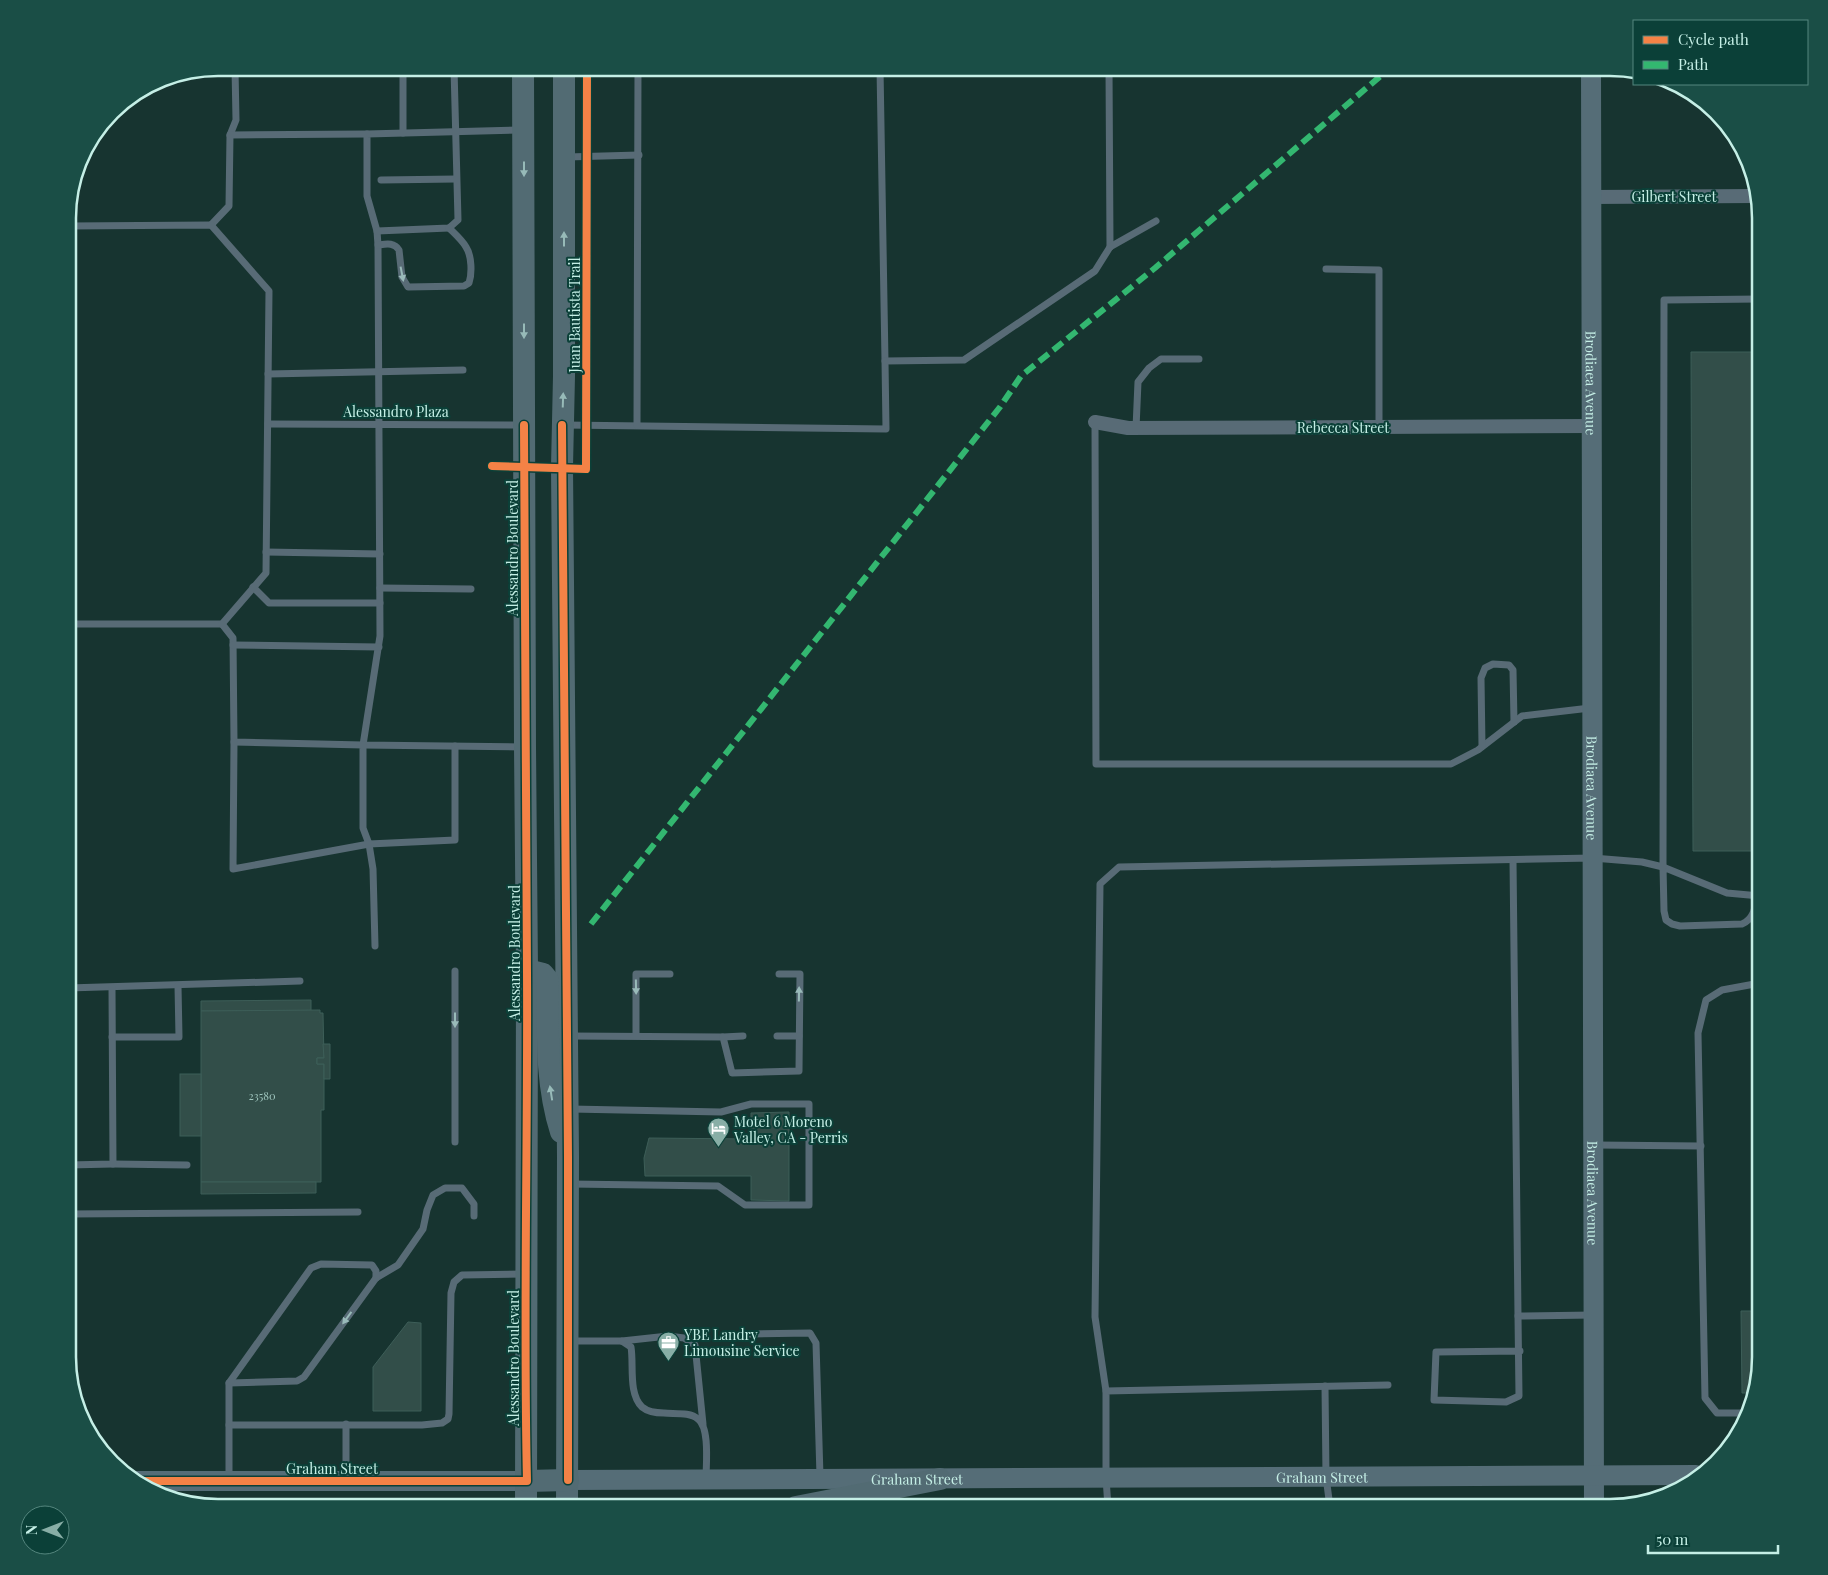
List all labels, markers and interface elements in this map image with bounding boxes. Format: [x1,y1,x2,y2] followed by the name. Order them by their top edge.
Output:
[1633,20,1808,85] legend
[1678,29,1749,49] text: Cycle path
[1678,54,1708,74] text: Path
[520,161,528,177] one-way arrow
[1632,187,1718,206] street label: Gilbert Street
[560,231,568,247] one-way arrow
[565,257,584,374] street label: Juan Bautista Trail
[398,267,406,282] one-way arrow
[520,324,528,340] one-way arrow
[1582,331,1601,435] street label: Brodiaea Avenue
[559,392,567,408] one-way arrow
[342,402,449,421] street label: Alessandro Plaza
[1297,418,1390,437] street label: Rebecca Street
[503,480,522,617] street label: Alessandro Boulevard
[1583,736,1602,840] street label: Brodiaea Avenue
[505,885,524,1022] street label: Alessandro Boulevard
[632,980,640,996] one-way arrow
[795,986,803,1002] one-way arrow
[451,1012,459,1028] one-way arrow
[547,1084,555,1100] one-way arrow
[248,1088,276,1103] house number: 23580
[733,1112,848,1147] place label: Motel 6 Moreno Valley, CA - Perris
[706,1117,730,1148] hotel icon: Motel 6 Moreno Valley, CA - Perris
[1584,1141,1603,1245] street label: Brodiaea Avenue
[504,1290,523,1427] street label: Alessandro Boulevard
[342,1311,352,1325] one-way arrow
[683,1325,800,1360] place label: YBE Landry Limousine Service
[656,1330,680,1361] office icon: YBE Landry Limousine Service
[286,1459,379,1478] street label: Graham Street
[1276,1467,1369,1486] street label: Graham Street
[871,1469,964,1488] street label: Graham Street
[20,1505,70,1555] north arrow
[1648,1522,1778,1554] scale bar
[22,1525,41,1535] text: N
[1656,1529,1689,1549] text: 50 m

